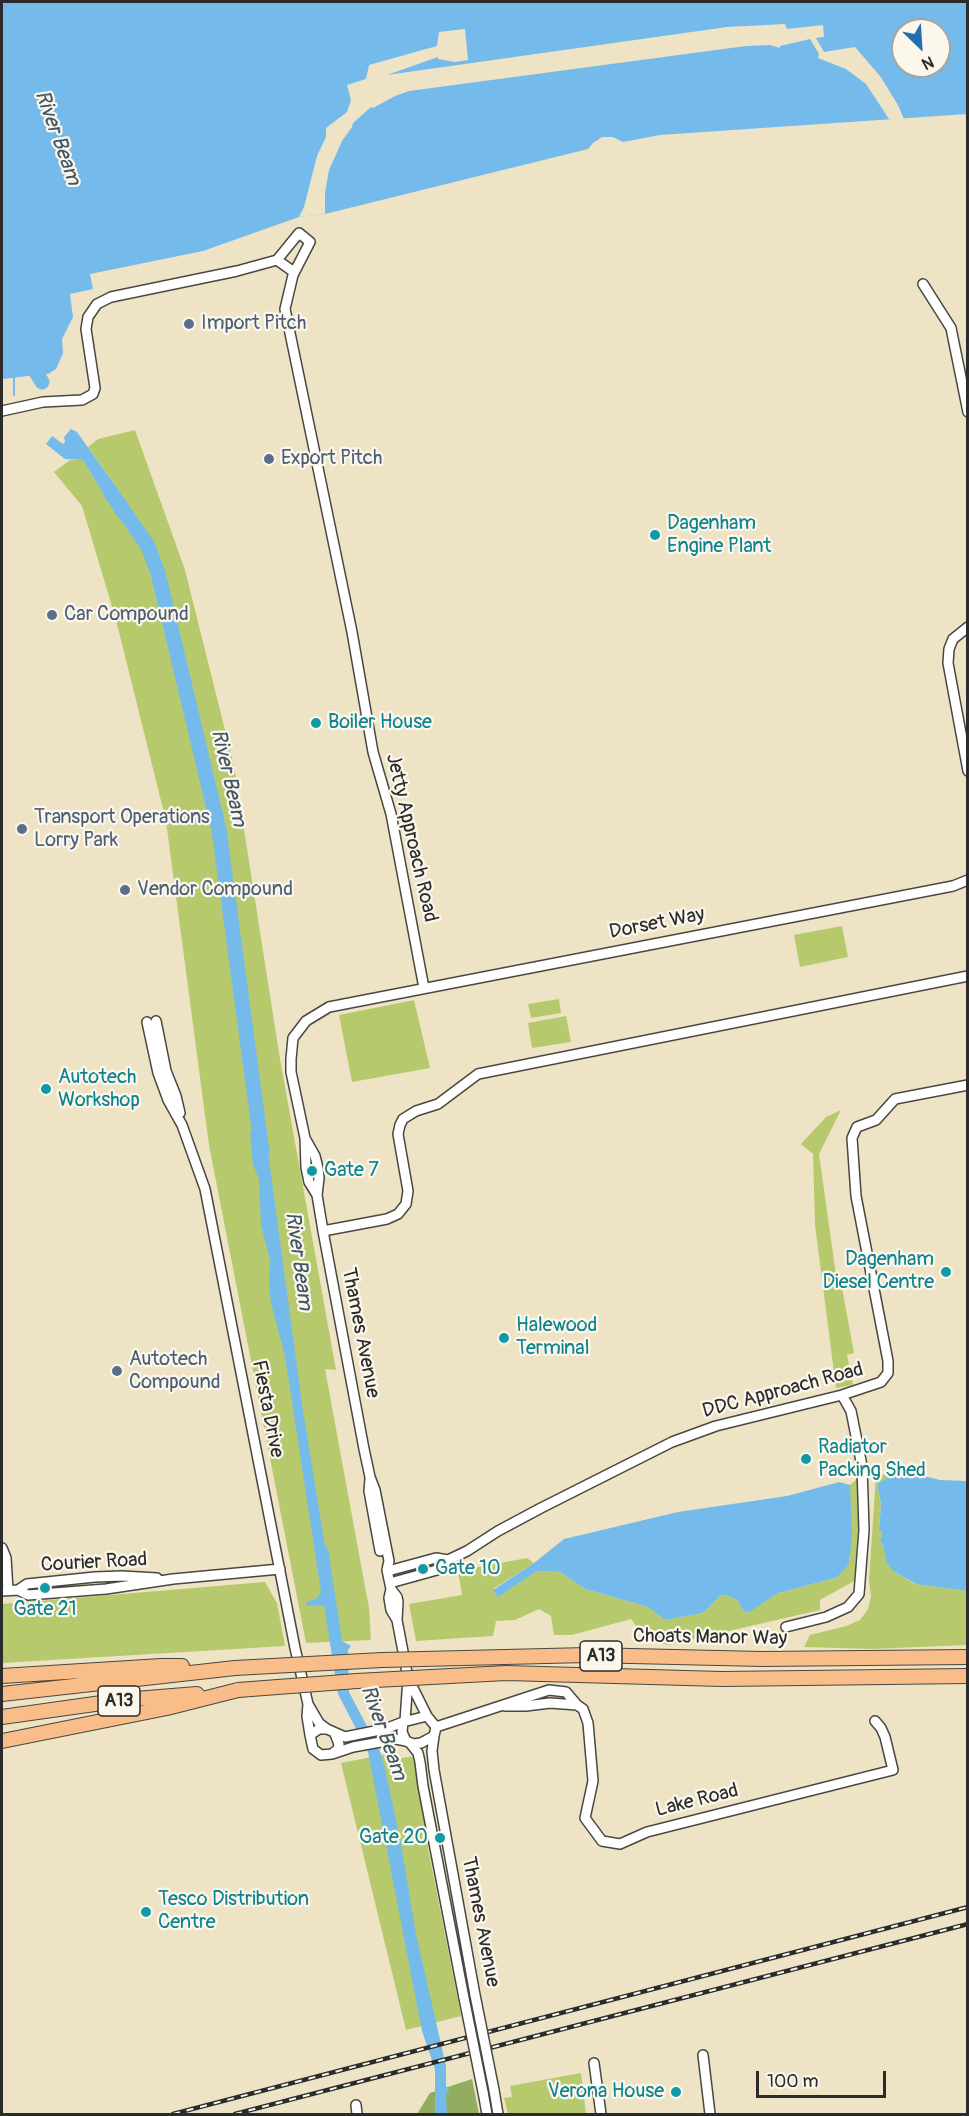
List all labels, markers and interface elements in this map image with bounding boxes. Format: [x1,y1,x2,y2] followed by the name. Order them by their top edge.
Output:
[891,18,951,78] north arrow
[919,51,937,74] text: N
[28,87,86,189] water label: River Beam
[201,312,306,336] place label: Import Pitch
[182,317,196,331] marker: Import Pitch
[281,447,382,471] place label: Export Pitch
[262,452,276,466] marker: Export Pitch
[667,512,771,559] place label: Dagenham Engine Plant
[648,528,662,542] marker: Dagenham Engine Plant
[64,603,189,627] place label: Car Compound
[45,608,59,622] marker: Car Compound
[328,711,432,735] place label: Boiler House
[309,716,323,730] marker: Boiler House
[205,727,251,829] water label: River Beam
[380,751,442,925] street label: Jetty Approach Road
[34,806,210,853] place label: Transport Operations Lorry Park
[15,822,29,836] marker: Transport Operations Lorry Park
[137,878,293,902] place label: Vendor Compound
[118,883,132,897] marker: Vendor Compound
[607,903,707,945] street label: Dorset Way
[58,1066,140,1113] place label: Autotech Workshop
[39,1082,53,1096] marker: Autotech Workshop
[324,1159,379,1183] place label: Gate 7
[305,1164,319,1178] marker: Gate 7
[279,1210,317,1312] water label: River Beam
[823,1248,934,1295] place label: Dagenham Diesel Centre
[939,1265,953,1279] marker: Dagenham Diesel Centre
[336,1266,384,1400] street label: Thames Avenue
[516,1314,597,1361] place label: Halewood Terminal
[497,1331,511,1345] marker: Halewood Terminal
[129,1348,221,1395] place label: Autotech Compound
[246,1358,288,1460] street label: Fiesta Drive
[700,1358,866,1424] street label: DDC Approach Road
[110,1364,124,1378] marker: Autotech Compound
[818,1436,926,1483] place label: Radiator Packing Shed
[799,1452,813,1466] marker: Radiator Packing Shed
[40,1548,148,1578] street label: Courier Road
[435,1557,501,1581] place label: Gate 10
[416,1562,430,1576] marker: Gate 10
[38,1581,52,1595] marker: Gate 21
[13,1598,77,1622] place label: Gate 21
[633,1625,787,1651] street label: Choats Manor Way
[580,1641,622,1671] road number: A13
[354,1682,412,1784] water label: River Beam
[98,1686,140,1716] road number: A13
[653,1779,741,1823] street label: Lake Road
[359,1826,428,1850] place label: Gate 20
[433,1831,447,1845] marker: Gate 20
[456,1855,504,1989] street label: Thames Avenue
[158,1888,309,1935] place label: Tesco Distribution Centre
[139,1905,153,1919] marker: Tesco Distribution Centre
[759,2059,890,2097] scale bar
[767,2070,819,2093] text: 100 m
[548,2080,664,2104] place label: Verona House
[669,2085,683,2099] marker: Verona House

